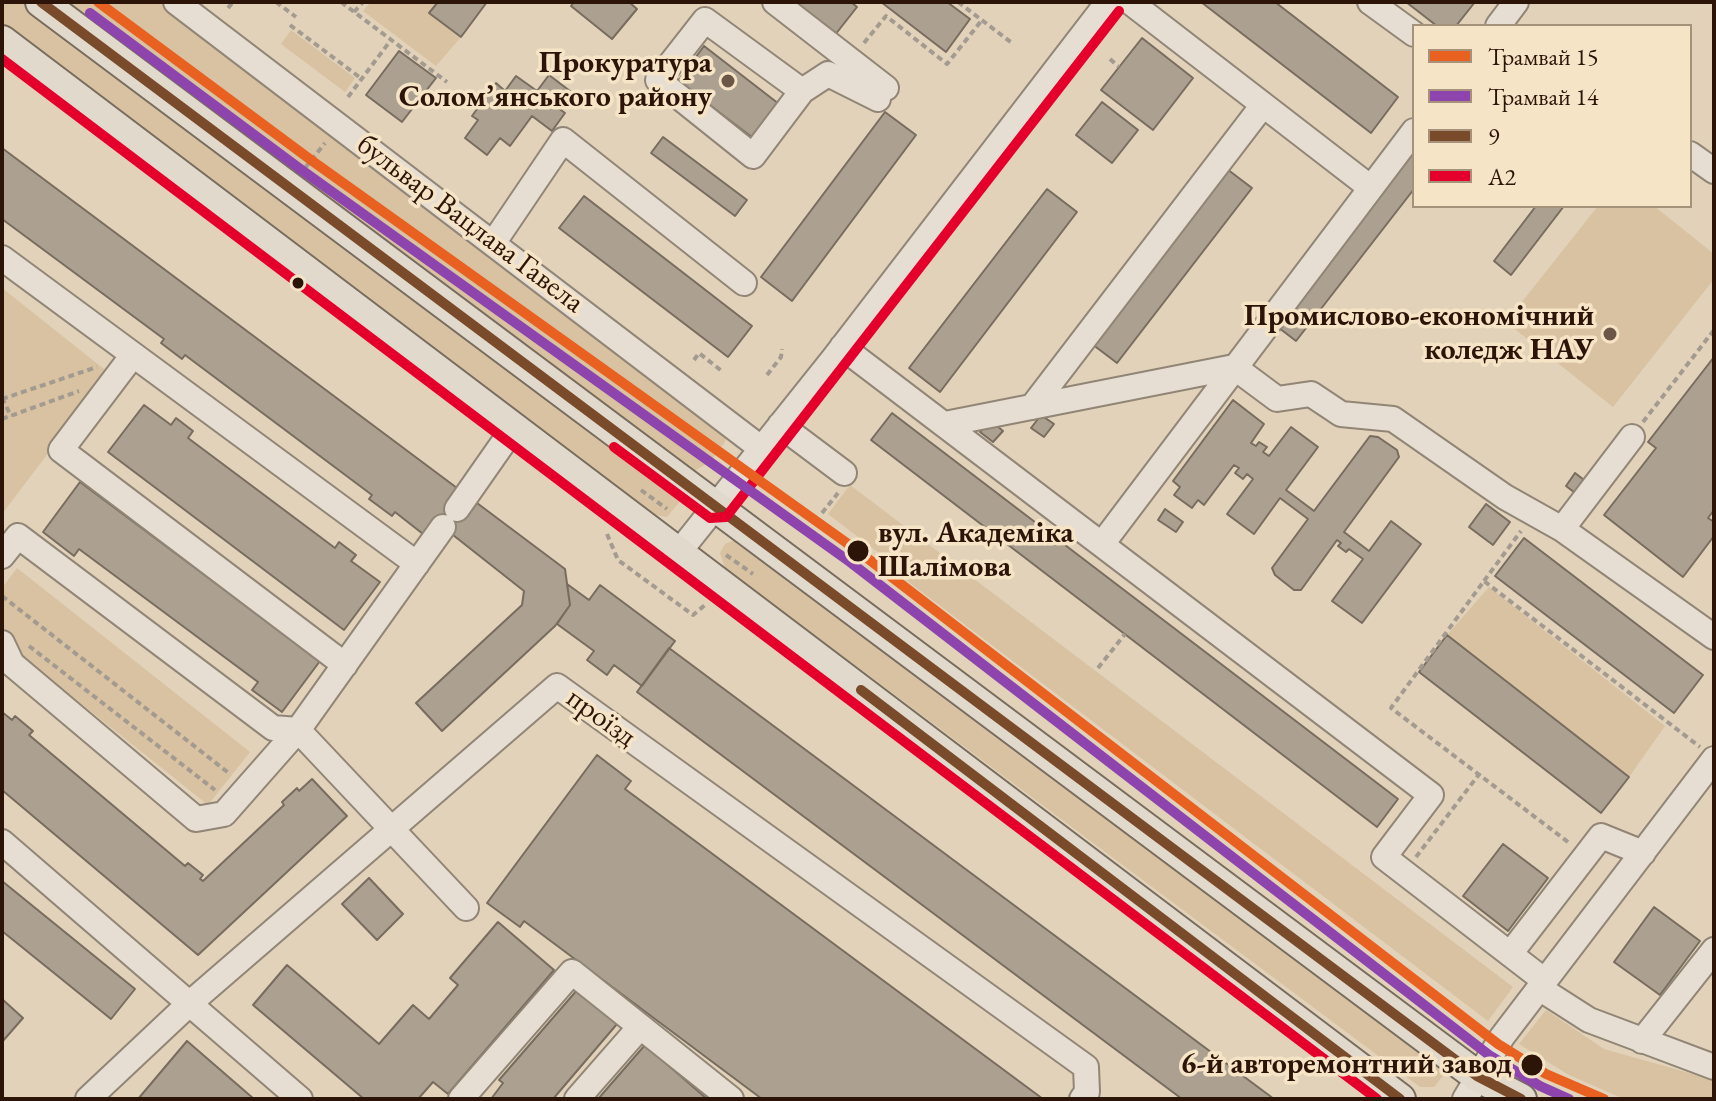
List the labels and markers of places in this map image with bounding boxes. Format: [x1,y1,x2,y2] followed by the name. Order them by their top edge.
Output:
[399,46,712,116] place label: Прокуратура Солом’янського району
[719,72,737,90] marker: Прокуратура Солом’янського району
[290,275,306,291] unlabelled marker
[1244,299,1594,370] place label: Промислово-економічний коледж НАУ
[1601,325,1619,343] marker: Промислово-економічний коледж НАУ
[878,516,1074,586] place label: вул. Академіка Шалімова
[845,538,871,564] marker: вул. Академіка Шалімова
[1181,1047,1512,1083] place label: 6-й авторемонтний завод
[1519,1052,1545,1078] marker: 6-й авторемонтний завод

